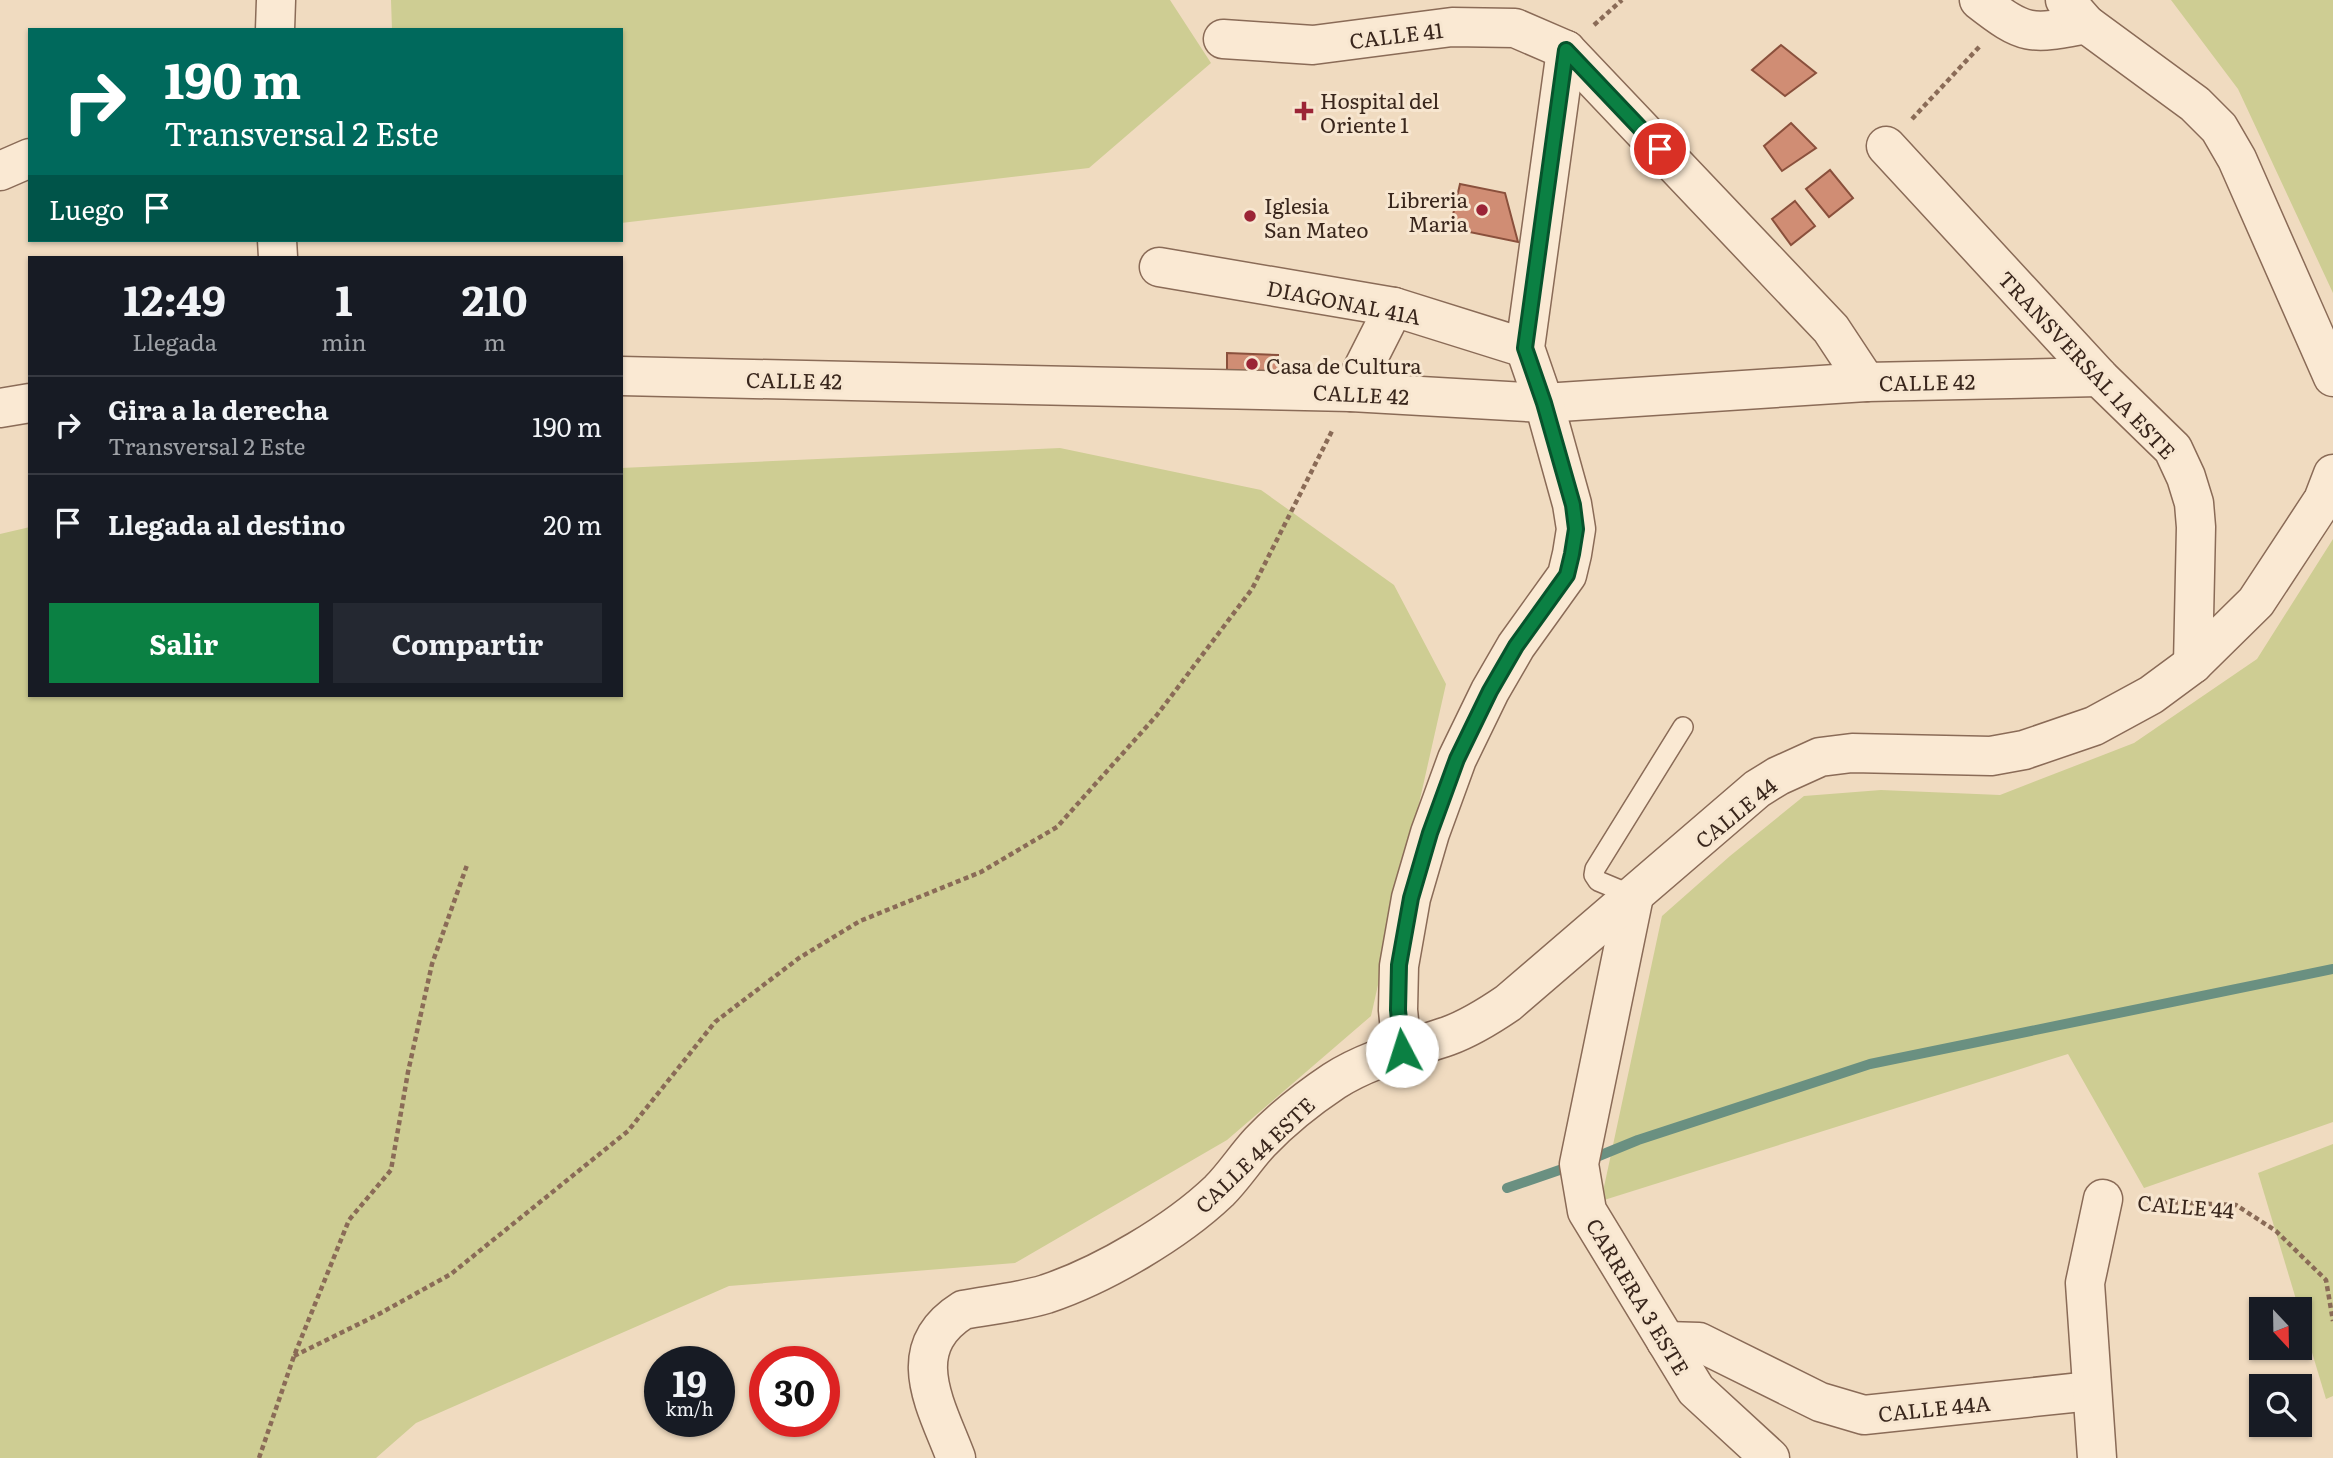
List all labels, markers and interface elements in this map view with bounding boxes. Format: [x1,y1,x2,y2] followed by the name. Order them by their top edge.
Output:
[1347,13,1445,55] street label: CALLE 41
[164,41,301,114] text: 190 m
[49,56,140,147] icon: right
[1320,84,1439,139] place label: Hospital del Oriente 1
[1294,101,1314,121] marker: Hospital del Oriente 1
[164,108,439,156] text: Transversal 2 Este
[1630,119,1690,179] pin
[1641,130,1679,168] icon: arrive
[1387,183,1469,238] place label: Libreria Maria
[49,189,124,228] text: Luego
[138,189,176,227] icon: arrive
[1264,189,1368,244] place label: Iglesia San Mateo
[1474,202,1490,218] marker: Libreria Maria
[1242,208,1258,224] marker: Iglesia San Mateo
[1992,263,2184,465] street label: TRANSVERSAL 1A ESTE
[123,267,226,329] text: 12:49
[335,267,353,329] text: 1
[462,267,528,329] text: 210
[1264,271,1424,331] street label: DIAGONAL 41A
[132,324,217,358] text: Llegada
[321,324,366,358] text: min
[484,324,506,358] text: m
[1266,349,1422,380] place label: Casa de Cultura
[1244,356,1260,372] marker: Casa de Cultura
[746,363,842,395] street label: CALLE 42
[1879,365,1975,397] street label: CALLE 42
[1312,375,1410,411] street label: CALLE 42
[108,389,328,428] text: Gira a la derecha
[49,406,87,444] icon: right
[532,406,602,445] text: 190 m
[108,428,306,462] text: Transversal 2 Este
[49,504,87,542] icon: arrive
[108,504,345,543] text: Llegada al destino
[543,504,602,543] text: 20 m
[49,603,319,683] button: Salir
[333,603,602,683] button: Compartir
[1687,769,1783,855] street label: CALLE 44
[1365,1014,1439,1088] position arrow
[1187,1089,1321,1219] street label: CALLE 44 ESTE
[2136,1185,2236,1225] street label: CALLE 44
[1580,1212,1698,1380] street label: CARRERA 3 ESTE
[2249,1297,2312,1360] north arrow
[2249,1297,2312,1437] map controls
[749,1346,840,1437] speed limit sign: 30
[672,1356,707,1408] text: 19
[2249,1374,2312,1437] button: search
[1876,1386,1992,1428] street label: CALLE 44A
[666,1395,713,1422] text: km/h

